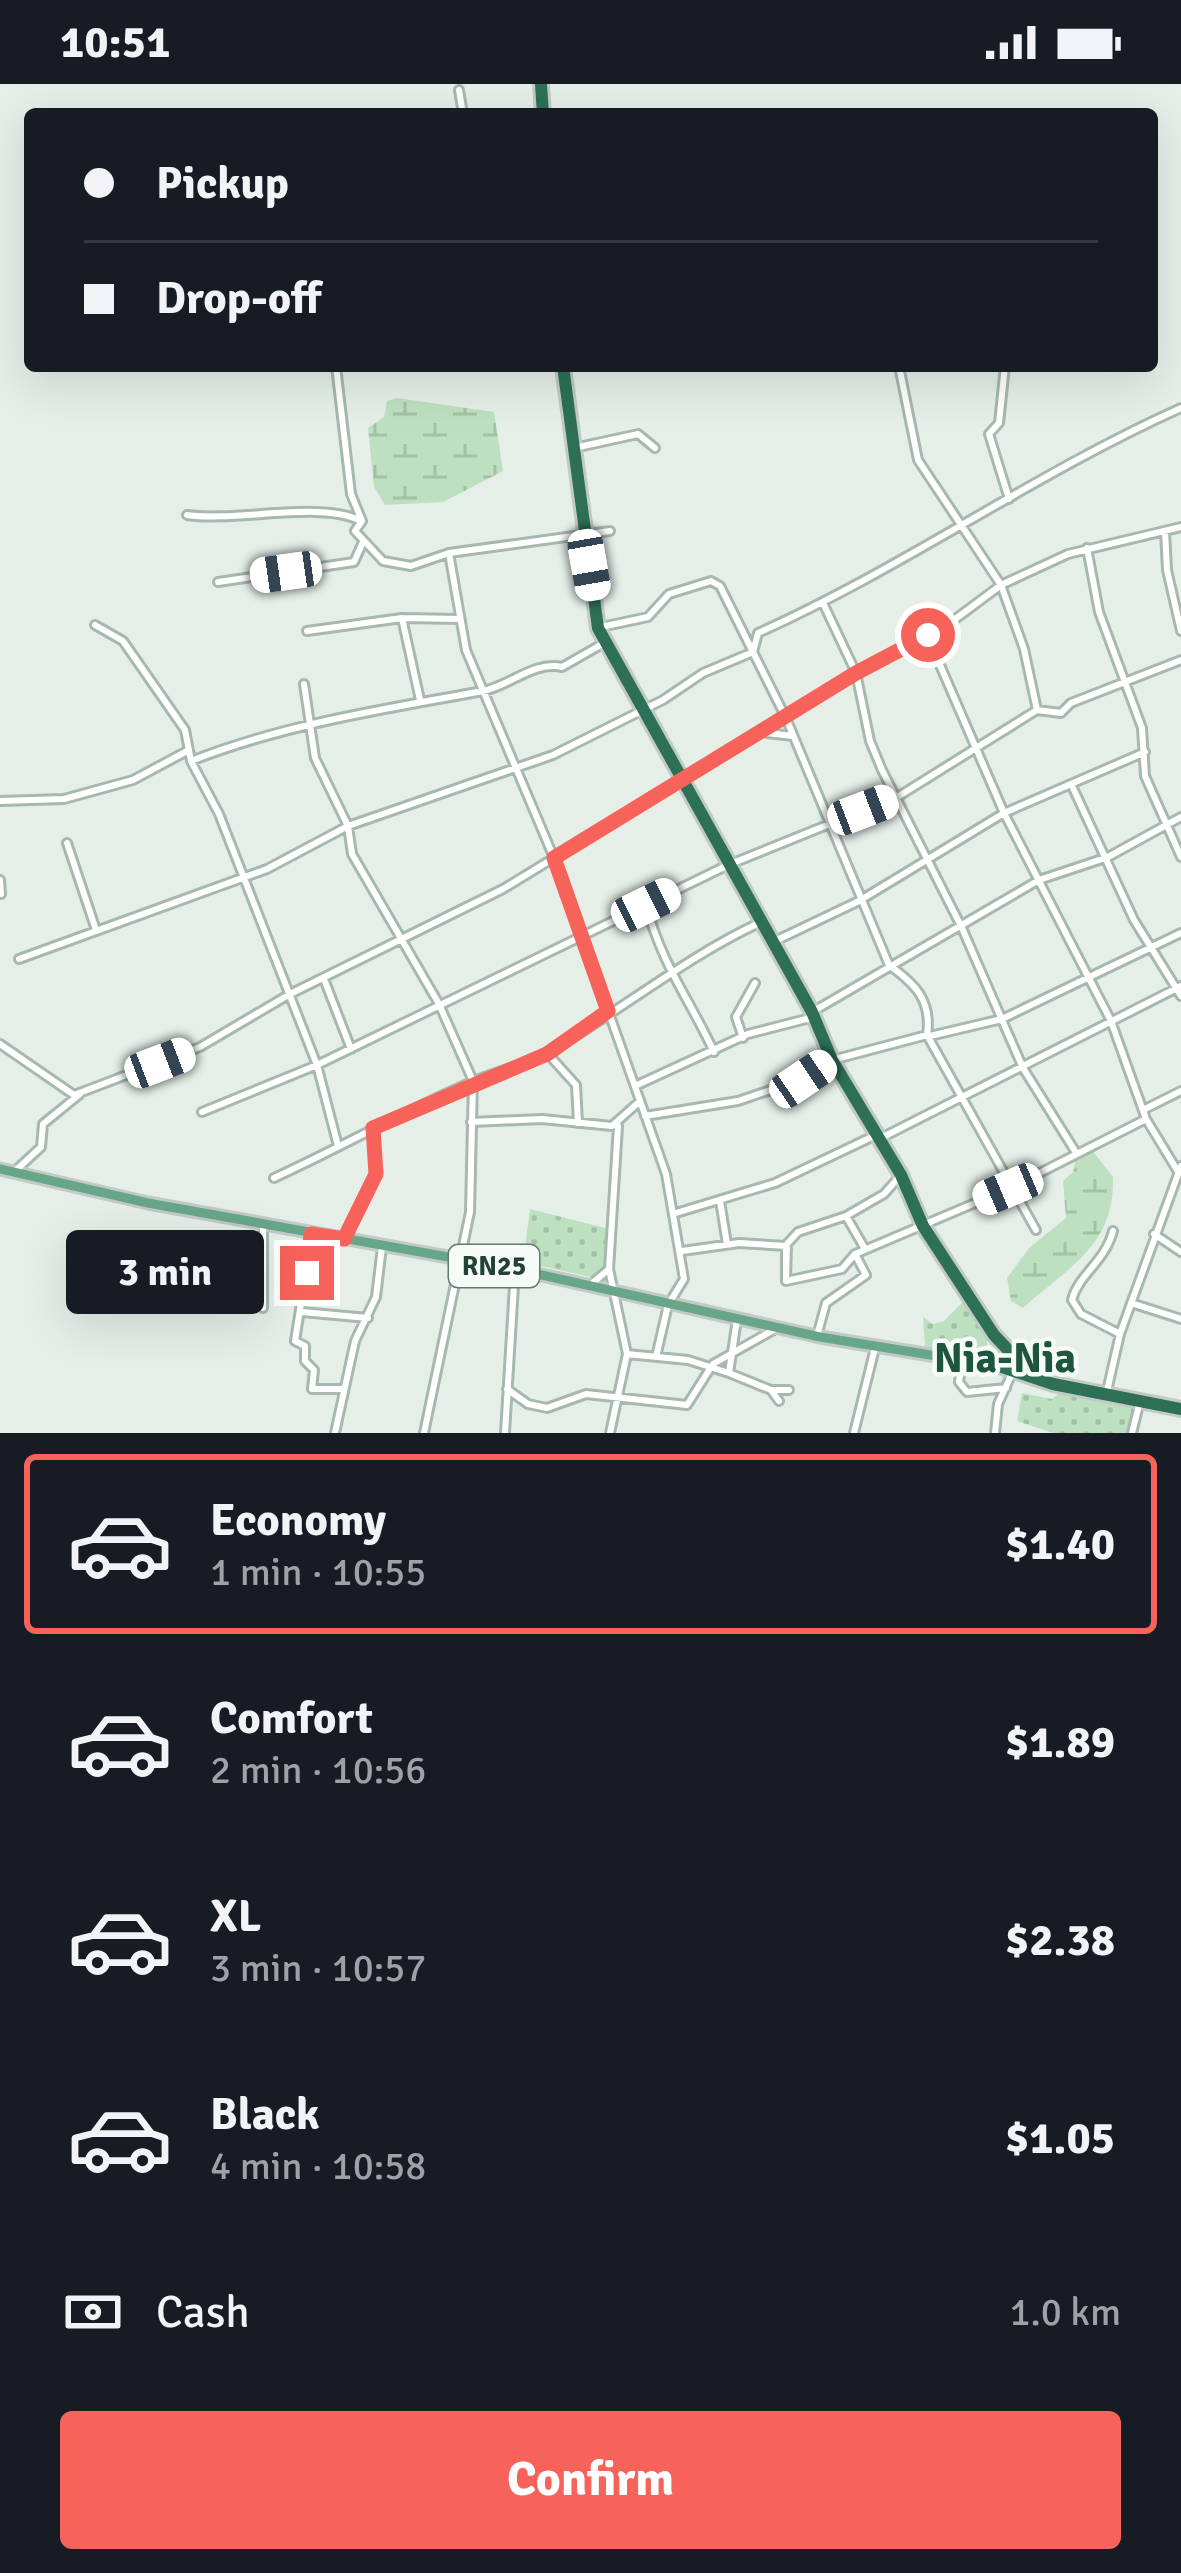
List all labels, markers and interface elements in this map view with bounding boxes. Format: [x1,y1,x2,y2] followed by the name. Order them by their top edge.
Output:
[60,15,170,70] text: 10:51
[156,156,289,211] text: Pickup
[156,271,321,326] text: Drop-off
[565,526,613,604] car
[248,549,324,595] car
[901,608,955,662] route start
[823,780,903,840] car
[606,873,686,937] car
[120,1033,200,1093] car
[763,1044,843,1114] car
[968,1158,1048,1220] car
[67,1231,265,1315] callout: 3 min
[449,1245,539,1287] road number: RN25
[280,1246,334,1300] route end
[118,1248,212,1296] text: 3 min
[934,1333,1076,1384] district label: Nia-Nia
[66,1490,174,1598] icon: car
[210,1493,386,1548] text: Economy
[1005,1517,1115,1572] text: $1.40
[210,1548,426,1596] text: 1 min · 10:55
[66,1688,174,1796] icon: car
[210,1691,373,1746] text: Comfort
[1005,1715,1115,1770] text: $1.89
[210,1746,426,1794] text: 2 min · 10:56
[66,1886,174,1994] icon: car
[210,1889,261,1944] text: XL
[1005,1913,1115,1968] text: $2.38
[210,1944,426,1992] text: 3 min · 10:57
[66,2084,174,2192] icon: car
[210,2087,320,2142] text: Black
[1005,2111,1115,2166] text: $1.05
[210,2142,426,2190] text: 4 min · 10:58
[60,2279,126,2345] icon: cash
[156,2285,250,2340] text: Cash
[1009,2288,1121,2336] text: 1.0 km
[60,2411,1121,2549] button: Confirm

